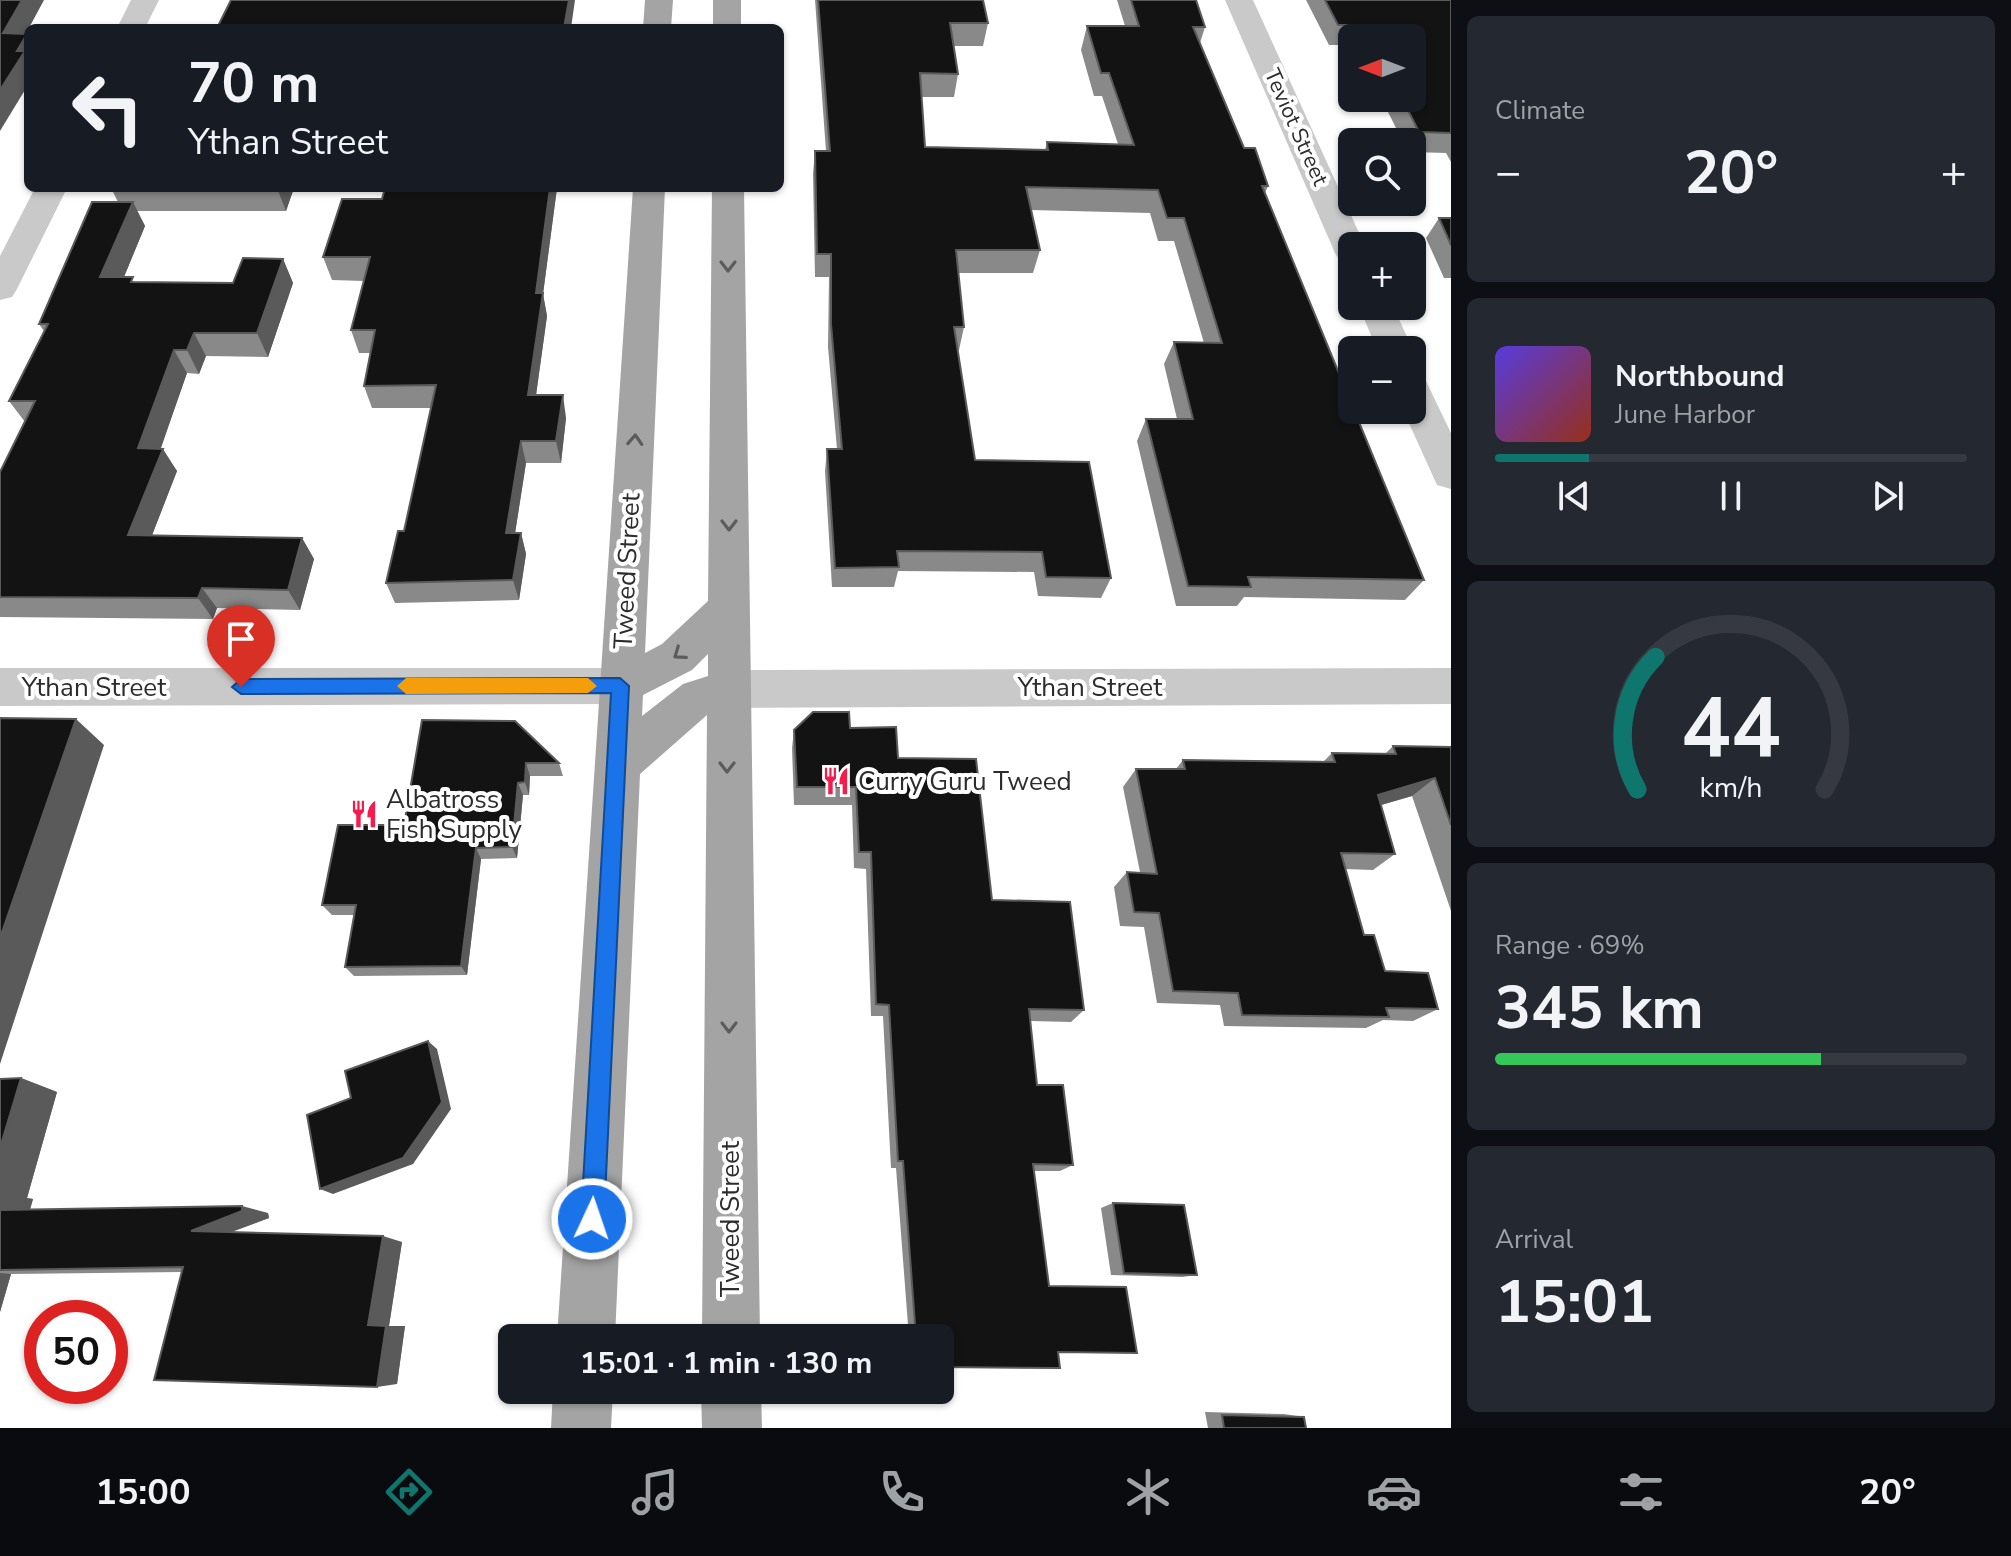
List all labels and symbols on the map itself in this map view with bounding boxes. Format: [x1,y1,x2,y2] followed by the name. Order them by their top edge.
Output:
[1338,24,1426,112] north arrow
[1257,64,1335,190] street label: Teviot Street
[719,260,737,273] one-way arrow
[626,433,643,446] one-way arrow
[605,491,649,650] street label: Tweed Street
[720,519,738,532] one-way arrow
[207,605,275,687] pin
[674,644,688,659] one-way arrow
[21,670,167,705] street label: Ythan Street
[1017,670,1163,705] street label: Ythan Street
[718,761,736,774] one-way arrow
[858,764,1072,799] place label: Curry Guru Tweed
[821,766,851,796] restaurant icon: Curry Guru Tweed
[386,782,523,847] place label: Albatross Fish Supply
[349,799,379,829] restaurant icon: Albatross Fish Supply
[720,1021,738,1034] one-way arrow
[713,1140,748,1297] street label: Tweed Street
[550,1177,634,1261] position arrow
[24,1300,128,1404] speed limit sign: 50

